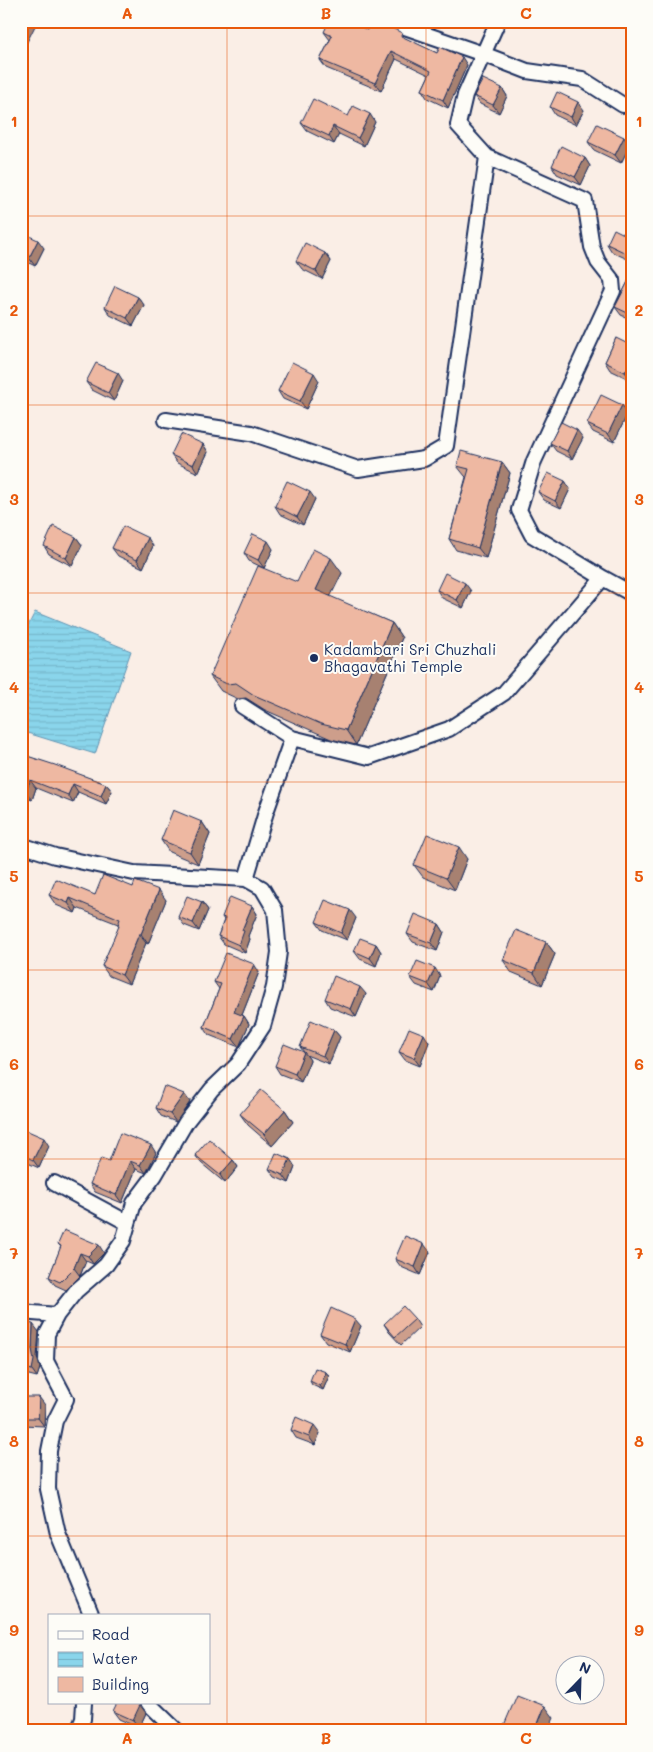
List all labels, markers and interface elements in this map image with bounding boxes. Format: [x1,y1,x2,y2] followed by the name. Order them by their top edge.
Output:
[121,2,133,23] text: A
[321,2,331,23] text: B
[520,2,532,23] text: C
[10,110,18,131] text: 1
[635,110,643,131] text: 1
[10,299,19,320] text: 2
[635,299,644,320] text: 2
[9,488,19,509] text: 3
[634,488,644,509] text: 3
[324,639,496,676] place label: Kadambari Sri Chuzhali Bhagavathi Temple
[308,652,320,664] marker: Kadambari Sri Chuzhali Bhagavathi Temple
[9,676,19,697] text: 4
[634,676,644,697] text: 4
[9,865,19,886] text: 5
[634,865,644,886] text: 5
[9,1053,19,1074] text: 6
[634,1053,644,1074] text: 6
[10,1242,19,1263] text: 7
[635,1242,644,1263] text: 7
[9,1430,19,1451] text: 8
[634,1430,644,1451] text: 8
[48,1614,210,1704] legend
[9,1619,19,1640] text: 9
[634,1619,644,1640] text: 9
[92,1624,129,1644] text: Road
[92,1648,138,1668] text: Water
[556,1654,606,1704] north arrow
[577,1657,594,1678] text: N
[92,1674,149,1694] text: Building
[121,1727,133,1748] text: A
[321,1727,331,1748] text: B
[520,1727,532,1748] text: C

